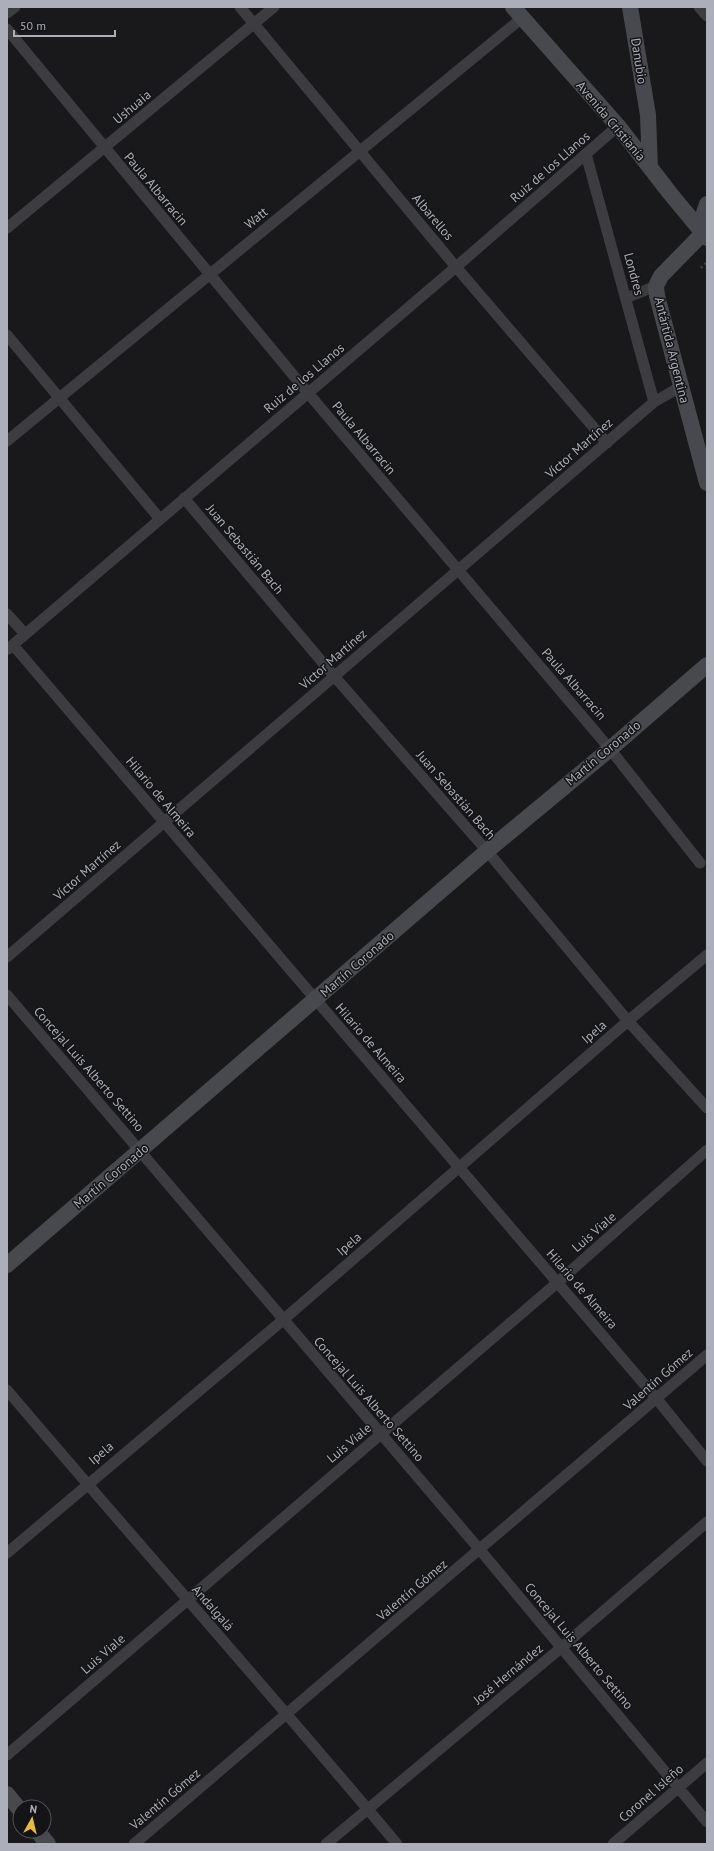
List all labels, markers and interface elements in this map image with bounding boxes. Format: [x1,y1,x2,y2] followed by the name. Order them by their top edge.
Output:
[14,12,115,38] scale bar
[20,18,46,33] text: 50 m
[627,37,651,85] street label: Danubio
[573,77,649,165] street label: Avenida Cristianía
[110,86,154,128] street label: Ushuaia
[507,128,593,206] street label: Ruiz de los Llanos
[121,149,191,229] street label: Paula Albarracin
[409,190,457,244] street label: Albarellos
[241,203,272,233] street label: Watt
[620,251,648,297] street label: Londres
[651,295,693,405] street label: Antártida Argentina
[260,339,348,417] street label: Ruiz de los Llanos
[329,398,399,478] street label: Paula Albarracin
[541,414,616,483] street label: Víctor Martínez
[202,500,288,597] street label: Juan Sebastián Bach
[295,625,370,694] street label: Víctor Martínez
[538,644,610,724] street label: Paula Albarracin
[562,717,644,789] street label: Martín Coronado
[412,746,499,843] street label: Juan Sebastián Bach
[122,753,200,841] street label: Hilario de Almeira
[49,836,124,905] street label: Víctor Martínez
[316,927,398,1001] street label: Martín Coronado
[332,1000,410,1086] street label: Hilario de Almeira
[30,1003,148,1135] street label: Concejal Luis Alberto Settino
[578,1017,610,1047] street label: Ipela
[70,1140,152,1212] street label: Martín Coronado
[568,1208,620,1256] street label: Luis Viale
[333,1229,365,1259] street label: Ipela
[543,1246,621,1332] street label: Hilario de Almeira
[310,1333,428,1465] street label: Concejal Luis Alberto Settino
[619,1344,697,1415] street label: Valentín Gómez
[323,1419,375,1467] street label: Luis Viale
[85,1438,117,1468] street label: Ipela
[372,1555,451,1625] street label: Valentín Gómez
[521,1579,637,1713] street label: Concejal Luis Alberto Settino
[188,1581,238,1635] street label: Andalgalá
[77,1630,129,1678] street label: Luis Viale
[469,1640,547,1709] street label: José Hernández
[615,1760,687,1826] street label: Coronel Isleño
[125,1764,204,1834] street label: Valentín Gómez
[12,1799,52,1839] north arrow
[29,1802,38,1817] text: N

